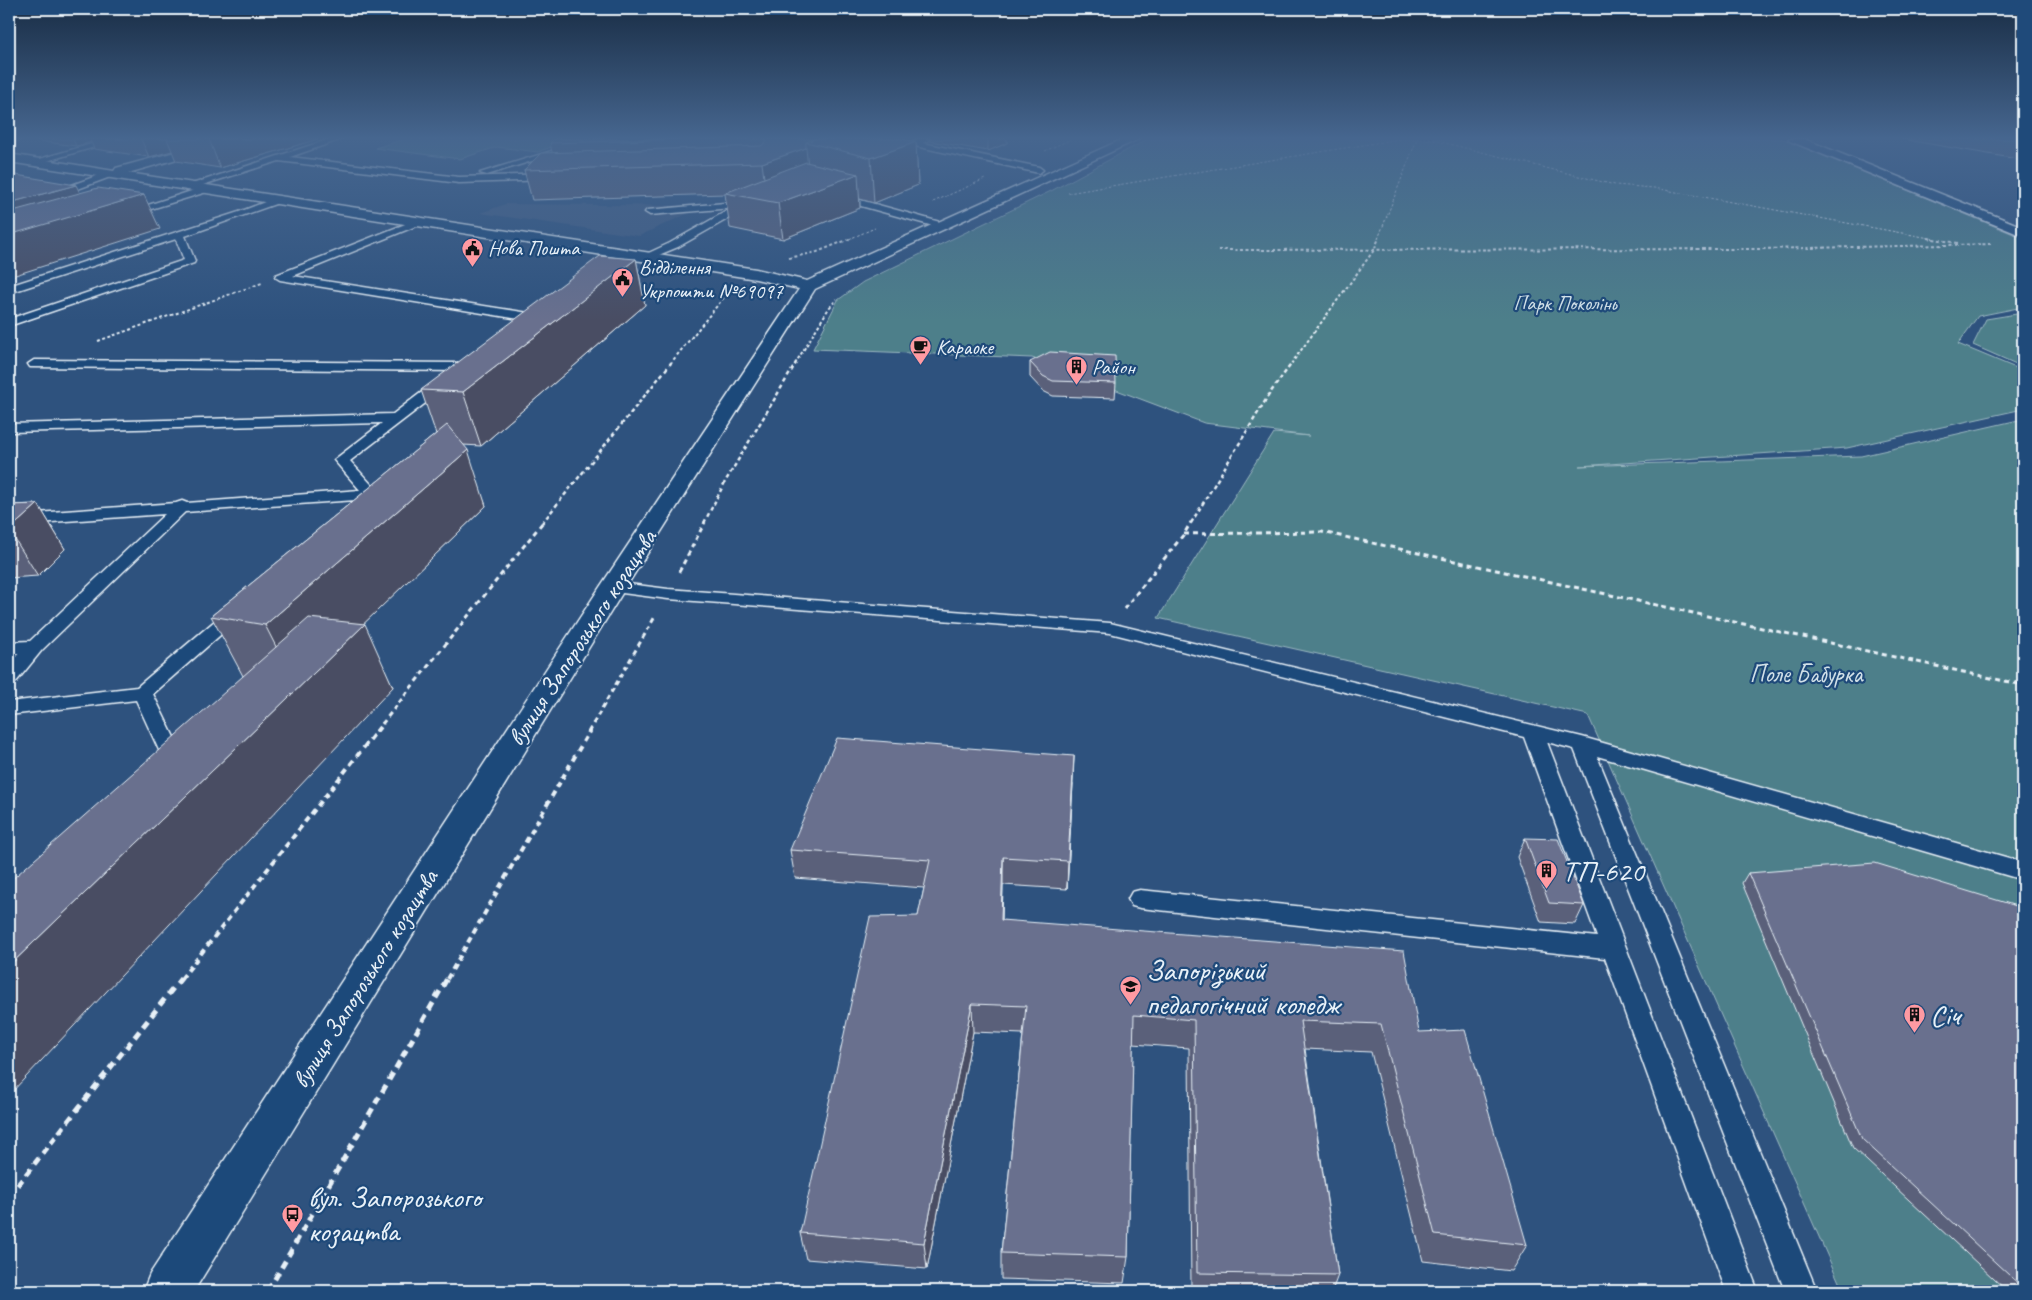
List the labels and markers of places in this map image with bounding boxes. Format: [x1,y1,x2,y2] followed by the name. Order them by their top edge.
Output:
[488,235,581,261] place label: Нова Пошта
[460,236,484,267] public building icon: Нова Пошта
[639,254,785,304] place label: Відділення Укрпошти №69097
[611,267,635,298] public building icon: Відділення Укрпошти №69097
[936,334,995,360] place label: Караоке
[908,335,932,366] cafe icon: Караоке
[1092,354,1136,380] place label: Район
[1064,355,1088,386] building icon: Район
[1562,852,1647,890] place label: ТП-620
[1534,859,1558,890] building icon: ТП-620
[1146,951,1343,1023] place label: Запорізький педагогічний коледж
[1118,975,1142,1006] school or university icon: Запорізький педагогічний коледж
[1930,996,1963,1034] place label: Січ
[1902,1003,1926,1034] building icon: Січ
[308,1178,484,1250] place label: вул. Запорозького козацтва
[280,1202,304,1233] bus stop icon: вул. Запорозького козацтва

